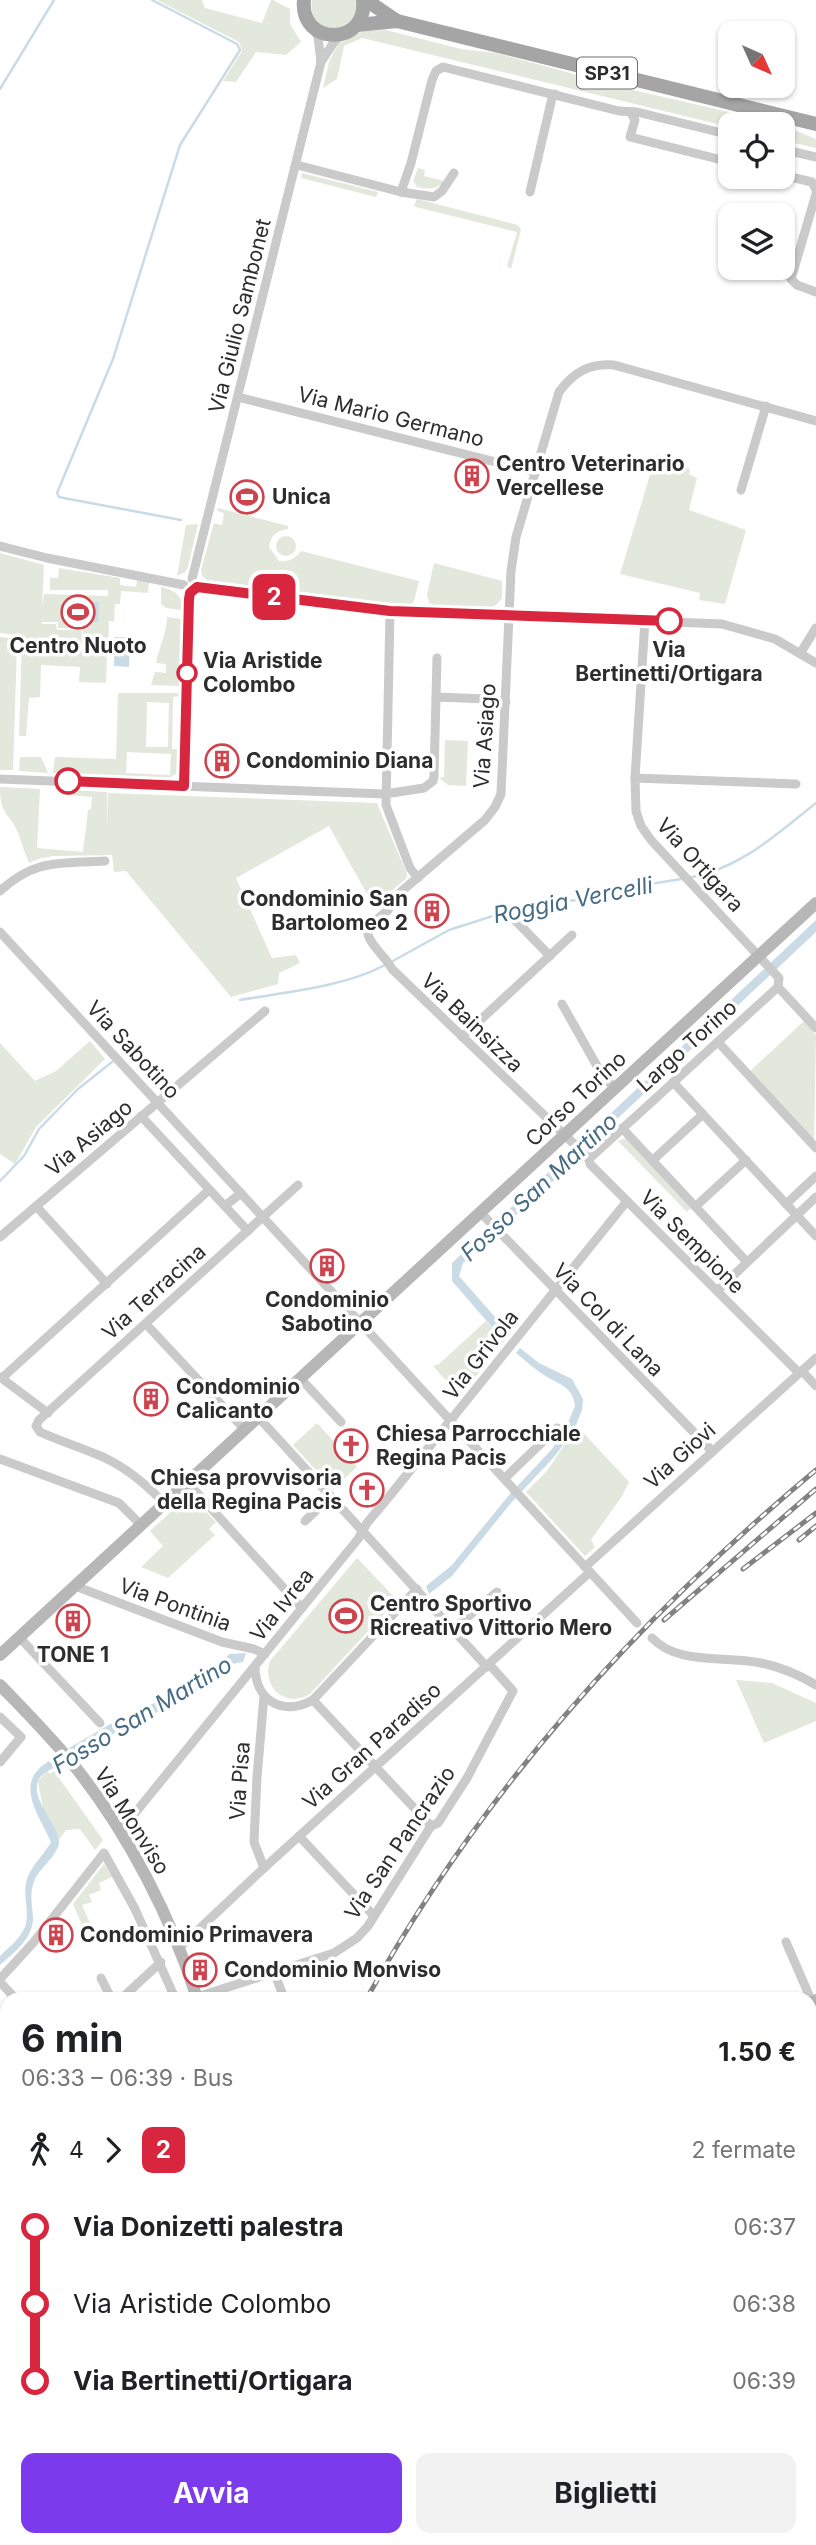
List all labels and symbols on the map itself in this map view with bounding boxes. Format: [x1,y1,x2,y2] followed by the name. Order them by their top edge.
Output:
[718,21,794,98] north arrow
[577,58,637,88] road number: SP31
[203,216,276,416] street label: Via Giulio Sambonet
[295,381,487,452] street label: Via Mario Germano
[496,451,685,500] place label: Centro Veterinario Vercellese
[453,457,491,495] building icon: Centro Veterinario Vercellese
[228,478,266,516] sports icon: Unica
[272,484,331,509] place label: Unica
[251,574,297,620] line badge: 2
[59,593,97,631] sports icon: Centro Nuoto
[656,608,682,634] marker: Via Bertinetti/Ortigara
[9,633,147,658] place label: Centro Nuoto
[575,637,763,686] place label: Via Bertinetti/Ortigara
[203,648,323,697] place label: Via Aristide Colombo
[177,663,197,683] marker: Via Aristide Colombo
[468,683,501,789] street label: Via Asiago
[203,742,241,780] building icon: Condominio Diana
[246,748,433,773] place label: Condominio Diana
[55,768,81,794] unlabelled marker
[652,812,749,917] street label: Via Ortigara
[491,871,656,929] water label: Roggia Vercelli
[240,886,408,935] place label: Condominio San Bartolomeo 2
[413,892,451,930] building icon: Condominio San Bartolomeo 2
[416,968,528,1077] street label: Via Bainsizza
[632,994,742,1097] street label: Largo Torino
[82,995,185,1104] street label: Via Sabotino
[520,1046,631,1152] street label: Corso Torino
[40,1094,137,1181] street label: Via Asiago
[455,1107,623,1267] water label: Fosso San Martino
[635,1185,749,1299] street label: Via Sempione
[97,1239,211,1345] street label: Via Terracina
[308,1247,346,1285] building icon: Condominio Sabotino
[548,1258,669,1382] street label: Via Col di Lana
[265,1287,389,1336] place label: Condominio Sabotino
[438,1305,523,1405] street label: Via Grivola
[176,1374,300,1423] place label: Condominio Calicanto
[132,1380,170,1418] building icon: Condominio Calicanto
[639,1417,720,1494] street label: Via Giovi
[376,1421,581,1470] place label: Chiesa Parrocchiale Regina Pacis
[332,1427,370,1465] church icon: Chiesa Parrocchiale Regina Pacis
[150,1465,342,1514] place label: Chiesa provvisoria della Regina Pacis
[348,1471,386,1509] church icon: Chiesa provvisoria della Regina Pacis
[245,1563,319,1646] street label: Via Ivrea
[116,1573,234,1636] street label: Via Pontinia
[370,1591,612,1640] place label: Centro Sportivo Ricreativo Vittorio Mero
[327,1597,365,1635] sports icon: Centro Sportivo Ricreativo Vittorio Mero
[54,1602,92,1640] building icon: TONE 1
[37,1642,109,1667] place label: TONE 1
[47,1650,237,1780] water label: Fosso San Martino
[297,1677,446,1814] street label: Via Gran Paradiso
[224,1741,255,1821] street label: Via Pisa
[339,1761,460,1924] street label: Via San Pancrazio
[90,1763,175,1879] street label: Via Monviso
[37,1916,75,1954] building icon: Condominio Primavera
[80,1922,313,1947] place label: Condominio Primavera
[181,1951,219,1989] building icon: Condominio Monviso
[224,1957,441,1982] place label: Condominio Monviso

